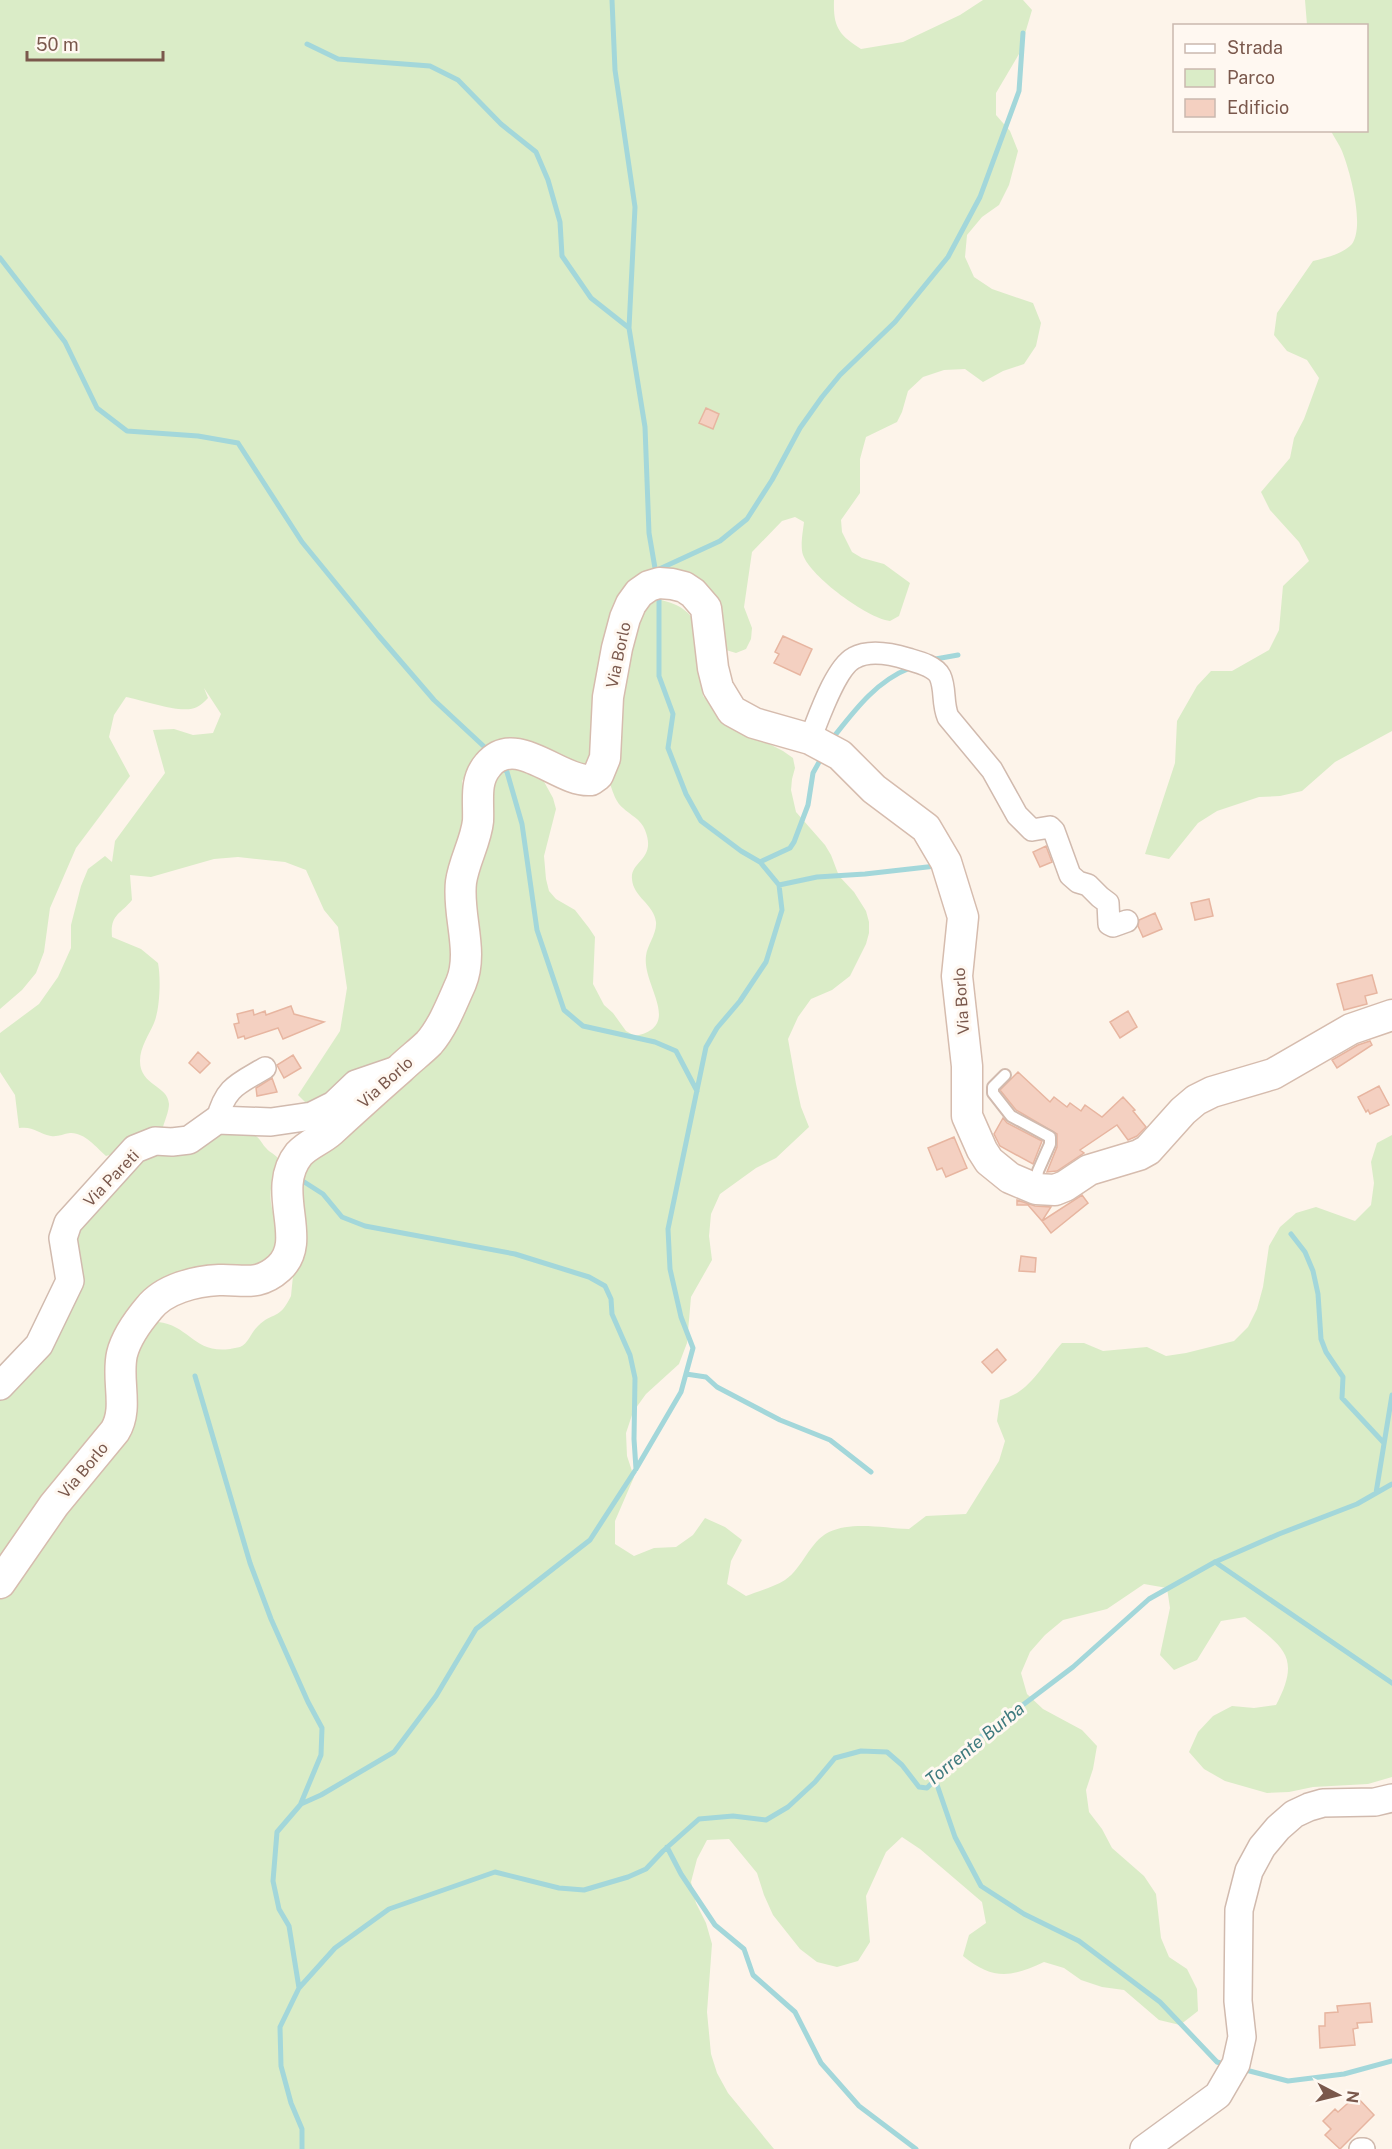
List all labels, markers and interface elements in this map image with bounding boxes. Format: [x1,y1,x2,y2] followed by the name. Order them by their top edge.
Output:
[27,24,164,62] scale bar
[1173,24,1368,132] legend
[36,34,79,55] text: 50 m
[1227,37,1283,58] text: Strada
[1227,67,1275,88] text: Parco
[1227,97,1289,118] text: Edificio
[602,620,635,690] street label: Via Borlo
[950,967,973,1035] street label: Via Borlo
[354,1053,417,1112] street label: Via Borlo
[80,1146,143,1211] street label: Via Pareti
[55,1439,112,1502] street label: Via Borlo
[921,1697,1028,1790] water label: Torrente Burba
[1308,2065,1368,2125] north arrow
[1342,2089,1363,2104] text: N

